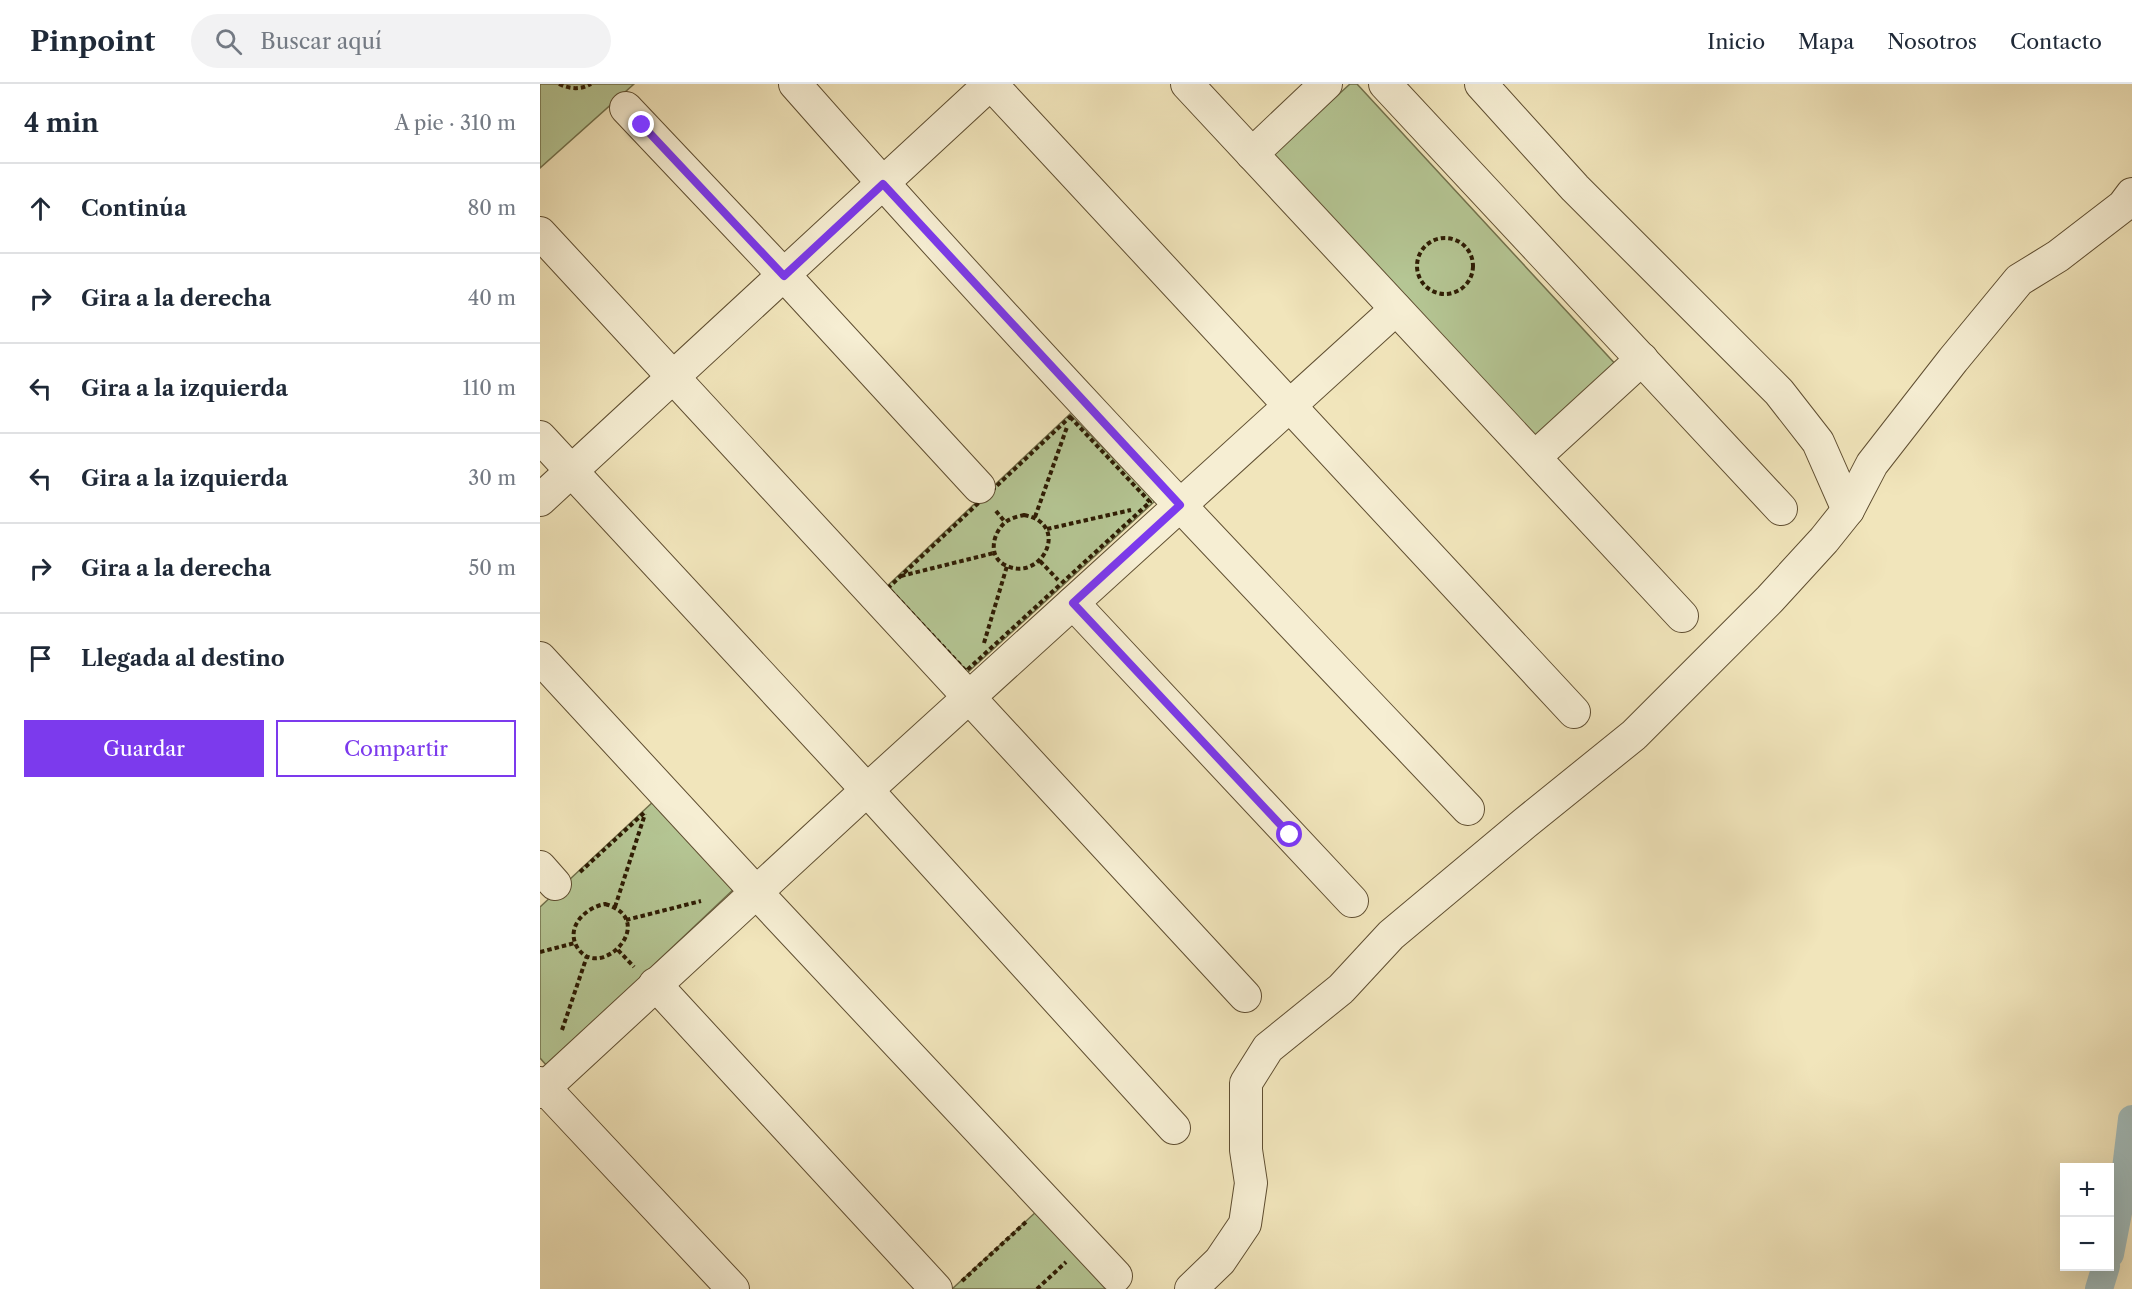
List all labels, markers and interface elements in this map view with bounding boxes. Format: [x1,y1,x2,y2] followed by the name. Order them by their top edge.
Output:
[191,14,611,68] search box
[30,24,155,58] text: Pinpoint
[212,25,245,58] icon: search
[260,28,382,55] text: Buscar aquí
[1707,29,1765,54] text: Inicio
[1798,29,1854,54] text: Mapa
[1887,29,1977,54] text: Nosotros
[2010,29,2102,54] text: Contacto
[24,107,99,139] text: 4 min
[395,111,516,135] text: A pie · 310 m
[628,111,654,137] route end
[24,192,57,225] icon: ahead
[81,195,187,222] text: Continúa
[468,196,516,220] text: 80 m
[24,282,57,315] icon: right
[81,285,271,312] text: Gira a la derecha
[468,286,516,310] text: 40 m
[24,372,57,405] icon: left
[81,375,288,402] text: Gira a la izquierda
[463,376,516,400] text: 110 m
[24,462,57,495] icon: left
[81,465,288,492] text: Gira a la izquierda
[468,466,516,490] text: 30 m
[24,552,57,585] icon: right
[81,555,271,582] text: Gira a la derecha
[469,556,516,580] text: 50 m
[24,642,57,675] icon: arrive
[81,645,285,672] text: Llegada al destino
[24,720,264,777] button: Guardar
[276,720,516,777] button: Compartir
[1276,821,1302,847] route start
[2060,1163,2114,1271] map controls
[2060,1163,2114,1217] button: +
[2060,1217,2114,1271] button: −

